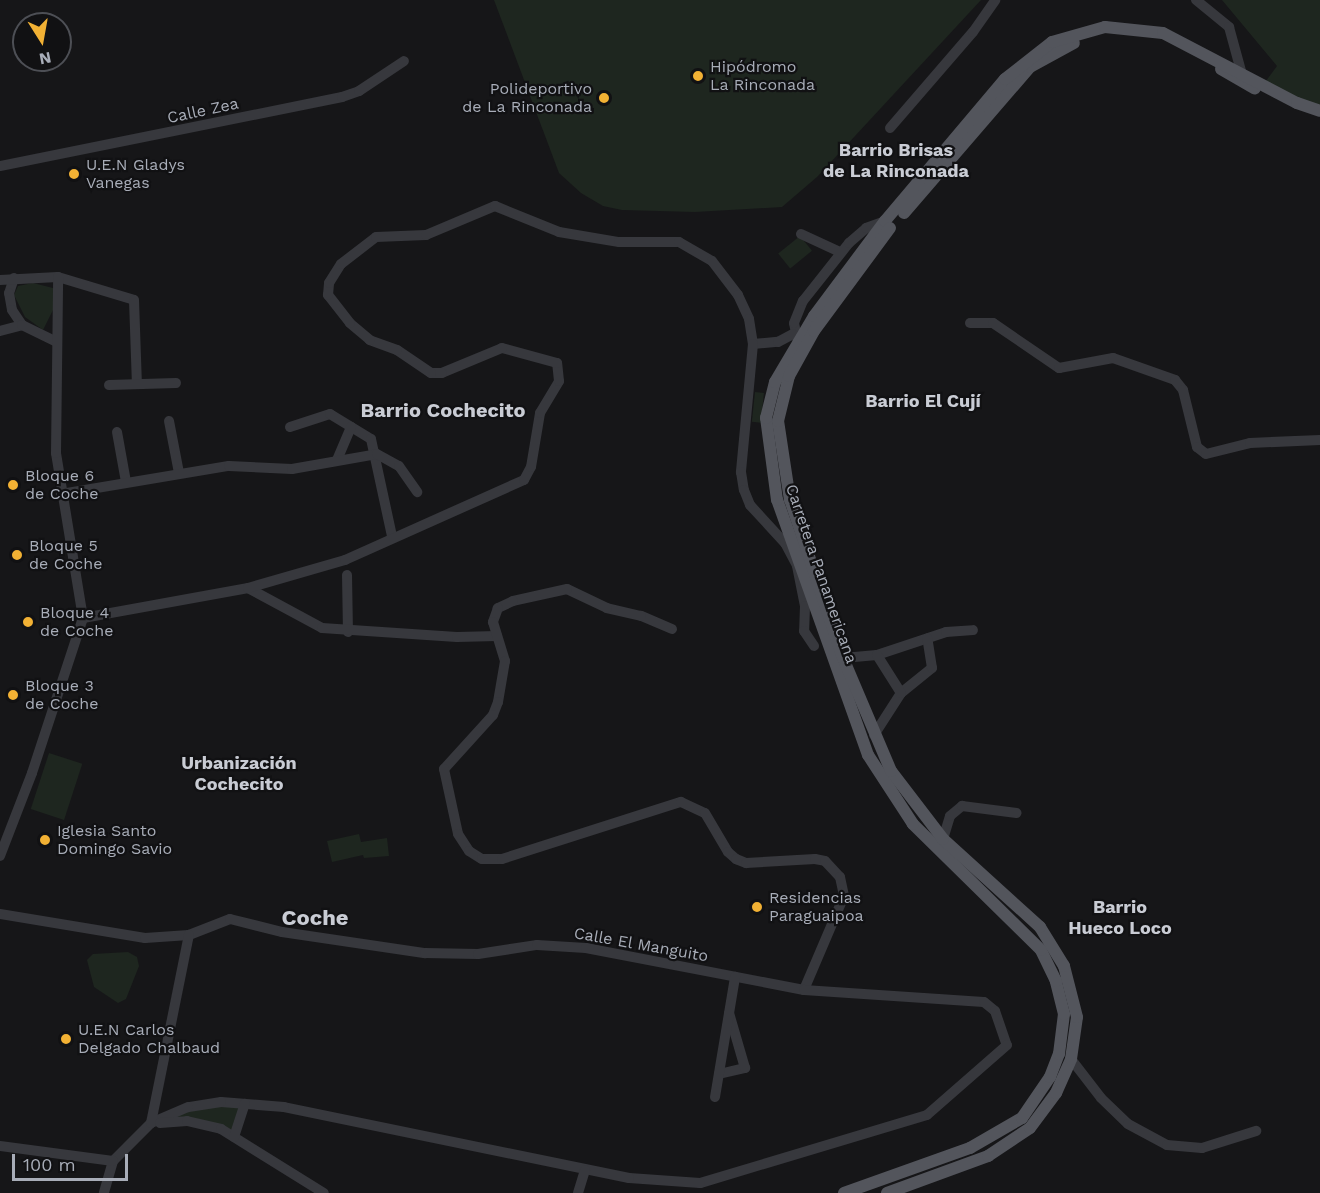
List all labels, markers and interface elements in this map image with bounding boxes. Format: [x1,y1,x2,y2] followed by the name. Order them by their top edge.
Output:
[12,12,72,72] north arrow
[38,48,53,69] text: N
[710,57,815,95] place label: Hipódromo La Rinconada
[691,69,705,83] marker: Hipódromo La Rinconada
[462,79,592,117] place label: Polideportivo de La Rinconada
[597,91,611,105] marker: Polideportivo de La Rinconada
[166,94,240,128] street label: Calle Zea
[823,140,969,182] district label: Barrio Brisas de La Rinconada
[86,155,185,193] place label: U.E.N Gladys Vanegas
[67,167,81,181] marker: U.E.N Gladys Vanegas
[865,390,981,412] district label: Barrio El Cují
[361,398,525,422] district label: Barrio Cochecito
[25,466,98,504] place label: Bloque 6 de Coche
[6,478,20,492] marker: Bloque 6 de Coche
[781,482,861,666] street label: Carretera Panamericana
[29,536,102,574] place label: Bloque 5 de Coche
[10,548,24,562] marker: Bloque 5 de Coche
[40,603,113,641] place label: Bloque 4 de Coche
[21,615,35,629] marker: Bloque 4 de Coche
[25,676,98,714] place label: Bloque 3 de Coche
[6,688,20,702] marker: Bloque 3 de Coche
[181,753,297,795] district label: Urbanización Cochecito
[57,821,172,859] place label: Iglesia Santo Domingo Savio
[38,833,52,847] marker: Iglesia Santo Domingo Savio
[769,888,864,926] place label: Residencias Paraguaipoa
[1068,897,1172,940] district label: Barrio Hueco Loco
[750,900,764,914] marker: Residencias Paraguaipoa
[281,905,349,931] district label: Coche
[572,924,710,966] street label: Calle El Manguito
[78,1020,220,1058] place label: U.E.N Carlos Delgado Chalbaud
[59,1032,73,1046] marker: U.E.N Carlos Delgado Chalbaud
[15,1142,130,1180] scale bar
[23,1154,76,1175] text: 100 m

